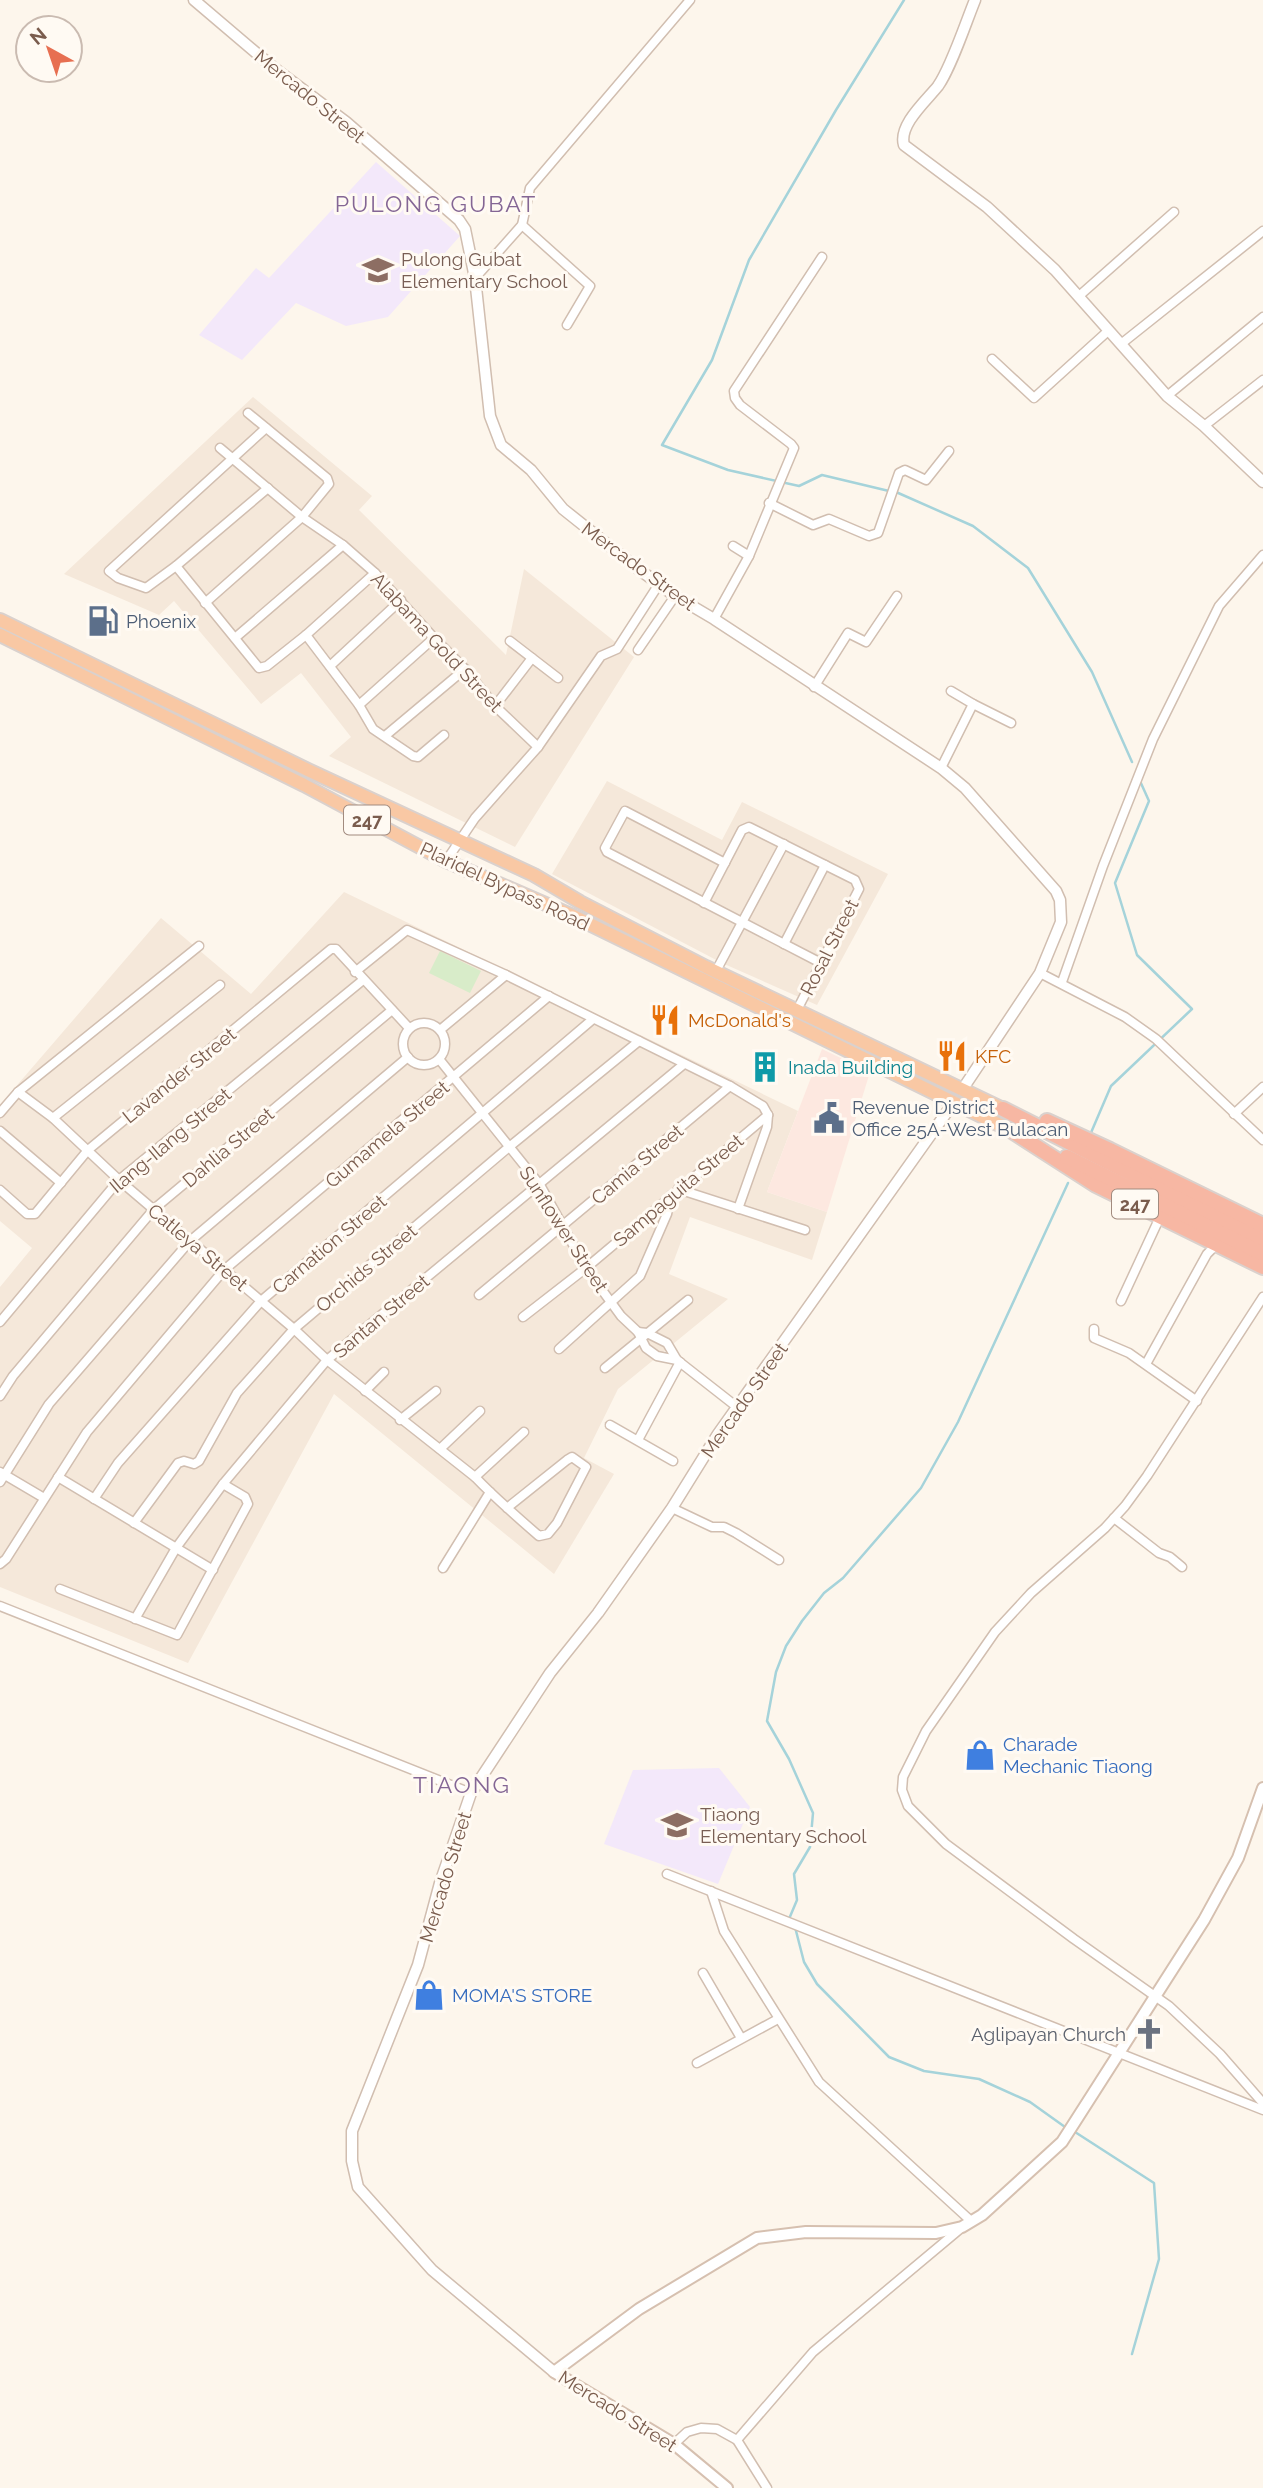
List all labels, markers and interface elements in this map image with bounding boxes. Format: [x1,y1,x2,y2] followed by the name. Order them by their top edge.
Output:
[14,14,84,84] north arrow
[25,23,51,49] text: N
[250,45,370,148] street label: Mercado Street
[335,190,537,217] district label: PULONG GUBAT
[401,248,568,292] place label: Pulong Gubat Elementary School
[361,253,395,287] school or university icon: Pulong Gubat Elementary School
[578,517,701,615] street label: Mercado Street
[367,568,508,717] street label: Alabama Gold Street
[86,604,120,638] fuel station icon: Phoenix
[126,610,197,632] place label: Phoenix
[344,806,390,834] road number: 247
[417,837,593,935] street label: Plaridel Bypass Road
[795,895,863,999] street label: Rosal Street
[648,1003,682,1037] restaurant icon: McDonald's
[688,1009,791,1031] place label: McDonald's
[118,1022,240,1127] street label: Lavander Street
[935,1039,969,1073] restaurant icon: KFC
[975,1045,1011,1067] place label: KFC
[748,1050,782,1084] building icon: Inada Building
[788,1056,913,1078] place label: Inada Building
[321,1076,454,1192] street label: Gumamela Street
[105,1082,236,1197] street label: Ilang-Ilang Street
[852,1096,1068,1140] place label: Revenue District Office 25A-West Bulacan
[812,1101,846,1135] public building icon: Revenue District Office 25A-West Bulacan
[178,1102,279,1191] street label: Dahlia Street
[587,1119,688,1209] street label: Camia Street
[609,1129,748,1251] street label: Sampaguita Street
[515,1162,613,1297] street label: Sunflower Street
[268,1190,391,1298] street label: Carnation Street
[1112,1190,1158,1218] road number: 247
[144,1199,253,1296] street label: Catleya Street
[311,1219,421,1317] street label: Orchids Street
[329,1269,434,1362] street label: Santan Street
[696,1338,792,1462] street label: Mercado Street
[1003,1733,1153,1777] place label: Charade Mechanic Tiaong
[963,1738,997,1772] shop icon: Charade Mechanic Tiaong
[413,1771,511,1798] district label: TIAONG
[700,1803,867,1847] place label: Tiaong Elementary School
[415,1808,476,1945] street label: Mercado Street
[660,1808,694,1842] school or university icon: Tiaong Elementary School
[412,1978,446,2012] shop icon: MOMA'S STORE
[452,1984,592,2006] place label: MOMA'S STORE
[1132,2017,1166,2051] church icon: Aglipayan Church
[971,2023,1126,2045] place label: Aglipayan Church
[555,2366,682,2457] street label: Mercado Street

